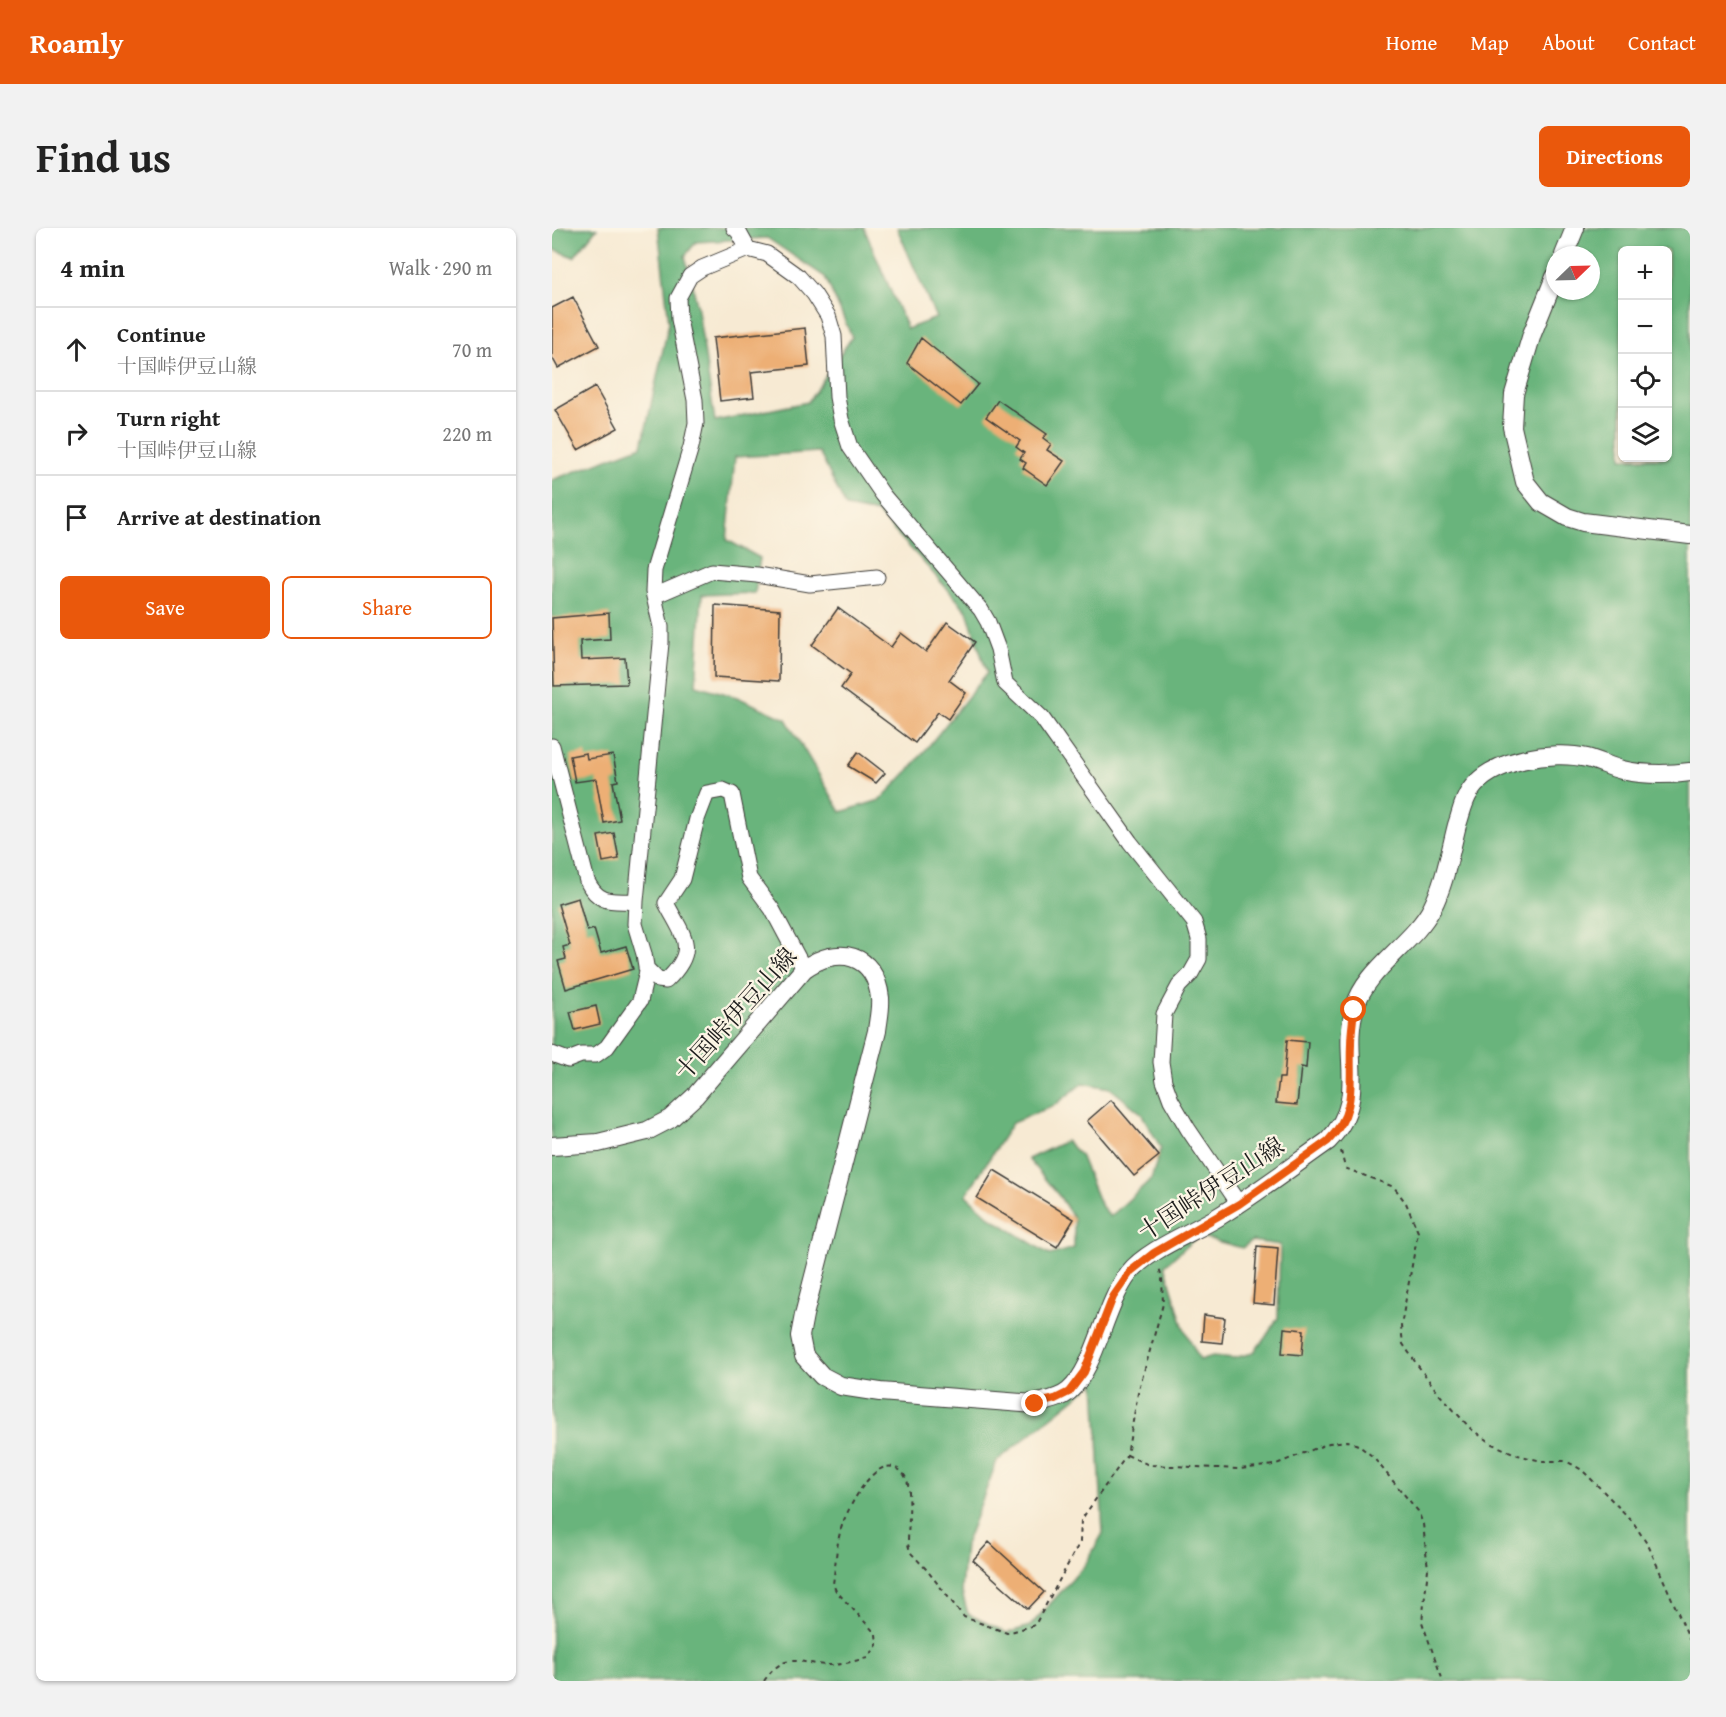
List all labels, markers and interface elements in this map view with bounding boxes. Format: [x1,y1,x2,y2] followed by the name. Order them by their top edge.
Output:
[30,22,124,63] text: Roamly
[1386,27,1437,58] text: Home
[1470,27,1509,58] text: Map
[1542,27,1595,58] text: About
[1628,27,1696,58] text: Contact
[36,126,171,187] text: Find us
[1539,126,1690,187] button: Directions
[1546,246,1600,300] north arrow
[1618,246,1672,462] map controls
[1618,246,1672,300] button: +
[60,248,125,287] text: 4 min
[389,253,492,282] text: Walk · 290 m
[1618,300,1672,354] button: −
[117,318,206,350] text: Continue
[60,333,93,366] icon: ahead
[452,335,492,364] text: 70 m
[117,351,257,380] text: 十国峠伊豆山線
[1618,354,1672,408] button: locate
[117,402,220,434] text: Turn right
[1618,408,1672,462] button: layers
[60,417,93,450] icon: right
[442,419,492,448] text: 220 m
[117,435,257,464] text: 十国峠伊豆山線
[60,501,93,534] icon: arrive
[117,501,321,533] text: Arrive at destination
[60,576,270,639] button: Save
[282,576,492,639] button: Share
[666,940,805,1088] street label: 十国峠伊豆山線
[1340,996,1366,1022] route start
[1131,1128,1291,1249] street label: 十国峠伊豆山線
[1021,1390,1047,1416] route end

